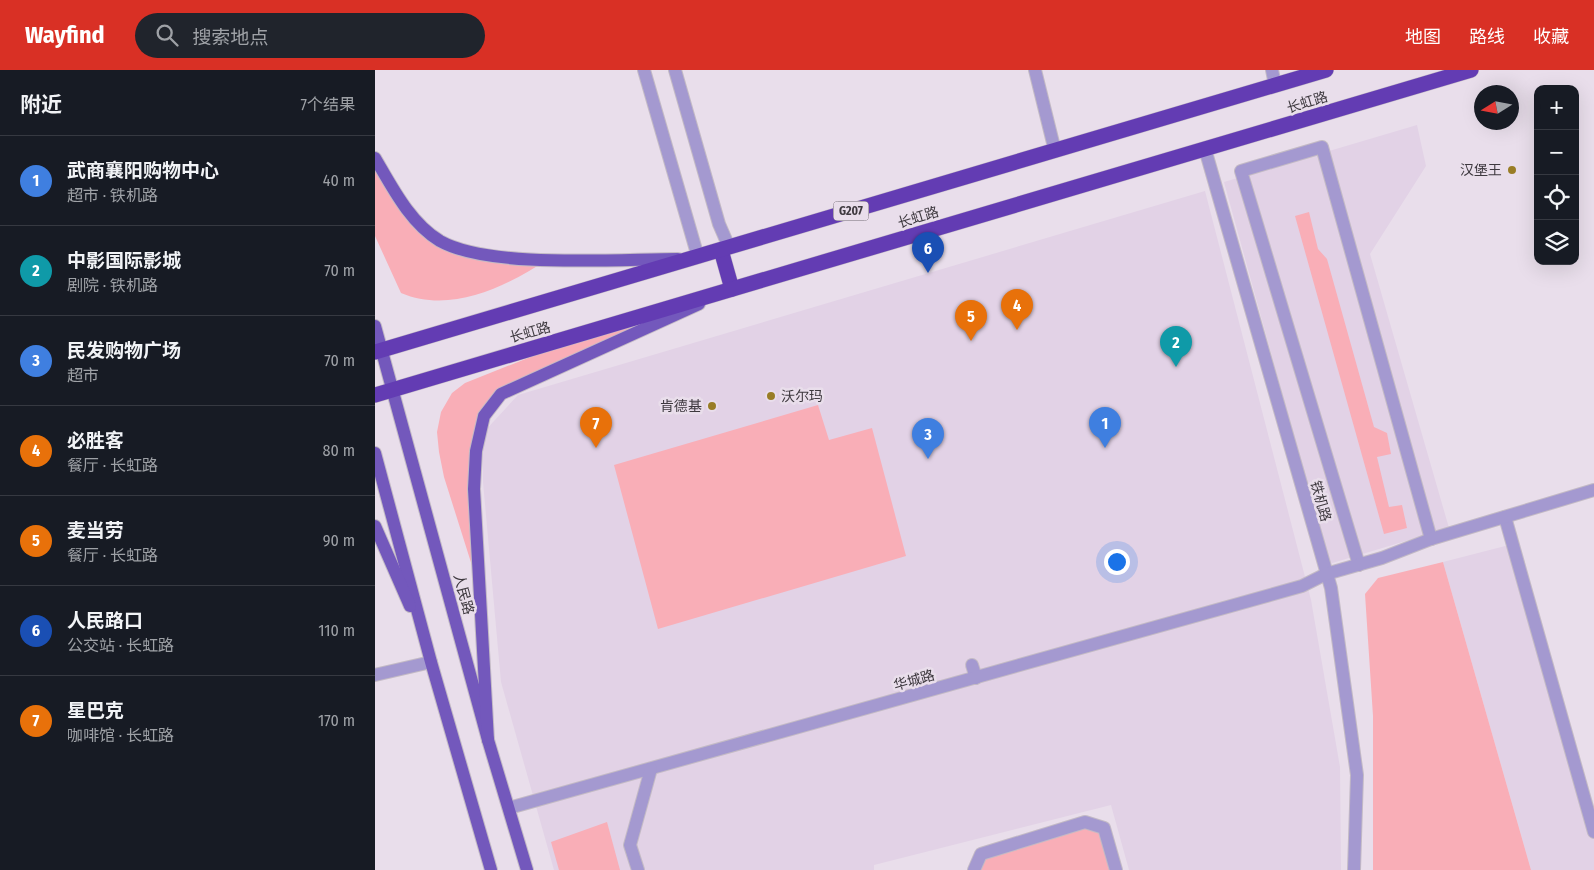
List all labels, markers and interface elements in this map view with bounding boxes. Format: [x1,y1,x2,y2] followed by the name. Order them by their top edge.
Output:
[135,13,485,58] search box
[25,21,105,49] text: Wayfind
[153,21,181,49] icon: search
[193,26,269,49] text: 搜索地点
[1405,26,1441,48] text: 地图
[1469,26,1505,48] text: 路线
[1533,26,1569,48] text: 收藏
[1474,85,1519,130] north arrow
[1534,85,1579,265] map controls
[1534,85,1579,130] button: +
[1285,88,1330,117] street label: 长虹路
[20,92,62,118] text: 附近
[301,95,355,114] text: 7个结果
[1534,130,1579,175] button: −
[67,159,219,182] text: 武商襄阳购物中心
[1460,162,1502,179] place label: 汉堡王
[1506,164,1518,176] marker: 汉堡王
[33,171,39,190] text: 1
[323,171,355,190] text: 40 m
[1534,175,1579,220] button: locate
[67,186,158,205] text: 超市 · 铁机路
[833,202,869,220] road number: G207
[896,203,941,232] street label: 长虹路
[1534,220,1579,265] button: layers
[912,232,944,273] pin: 6
[67,249,181,272] text: 中影国际影城
[32,261,40,280] text: 2
[324,261,355,280] text: 70 m
[67,276,158,295] text: 剧院 · 铁机路
[1001,289,1033,330] pin: 4
[955,300,987,341] pin: 5
[508,319,553,346] street label: 长虹路
[1160,326,1192,367] pin: 2
[67,339,181,362] text: 民发购物广场
[32,351,40,370] text: 3
[324,351,355,370] text: 70 m
[67,366,99,385] text: 超市
[781,388,823,405] place label: 沃尔玛
[765,390,777,402] marker: 沃尔玛
[660,398,702,415] place label: 肯德基
[706,400,718,412] marker: 肯德基
[580,407,612,448] pin: 7
[1089,407,1121,448] pin: 1
[912,418,944,459] pin: 3
[67,429,124,452] text: 必胜客
[32,441,40,460] text: 4
[323,441,355,460] text: 80 m
[67,456,158,475] text: 餐厅 · 长虹路
[1307,479,1334,524] street label: 铁机路
[67,519,124,542] text: 麦当劳
[32,531,40,550] text: 5
[323,531,355,550] text: 90 m
[67,546,158,565] text: 餐厅 · 长虹路
[1104,549,1130,575] your location
[450,572,477,617] street label: 人民路
[67,609,143,632] text: 人民路口
[32,621,40,640] text: 6
[318,621,355,640] text: 110 m
[67,636,174,655] text: 公交站 · 长虹路
[892,667,937,694] street label: 华城路
[67,699,124,722] text: 星巴克
[33,711,39,730] text: 7
[318,711,355,730] text: 170 m
[67,726,174,745] text: 咖啡馆 · 长虹路

